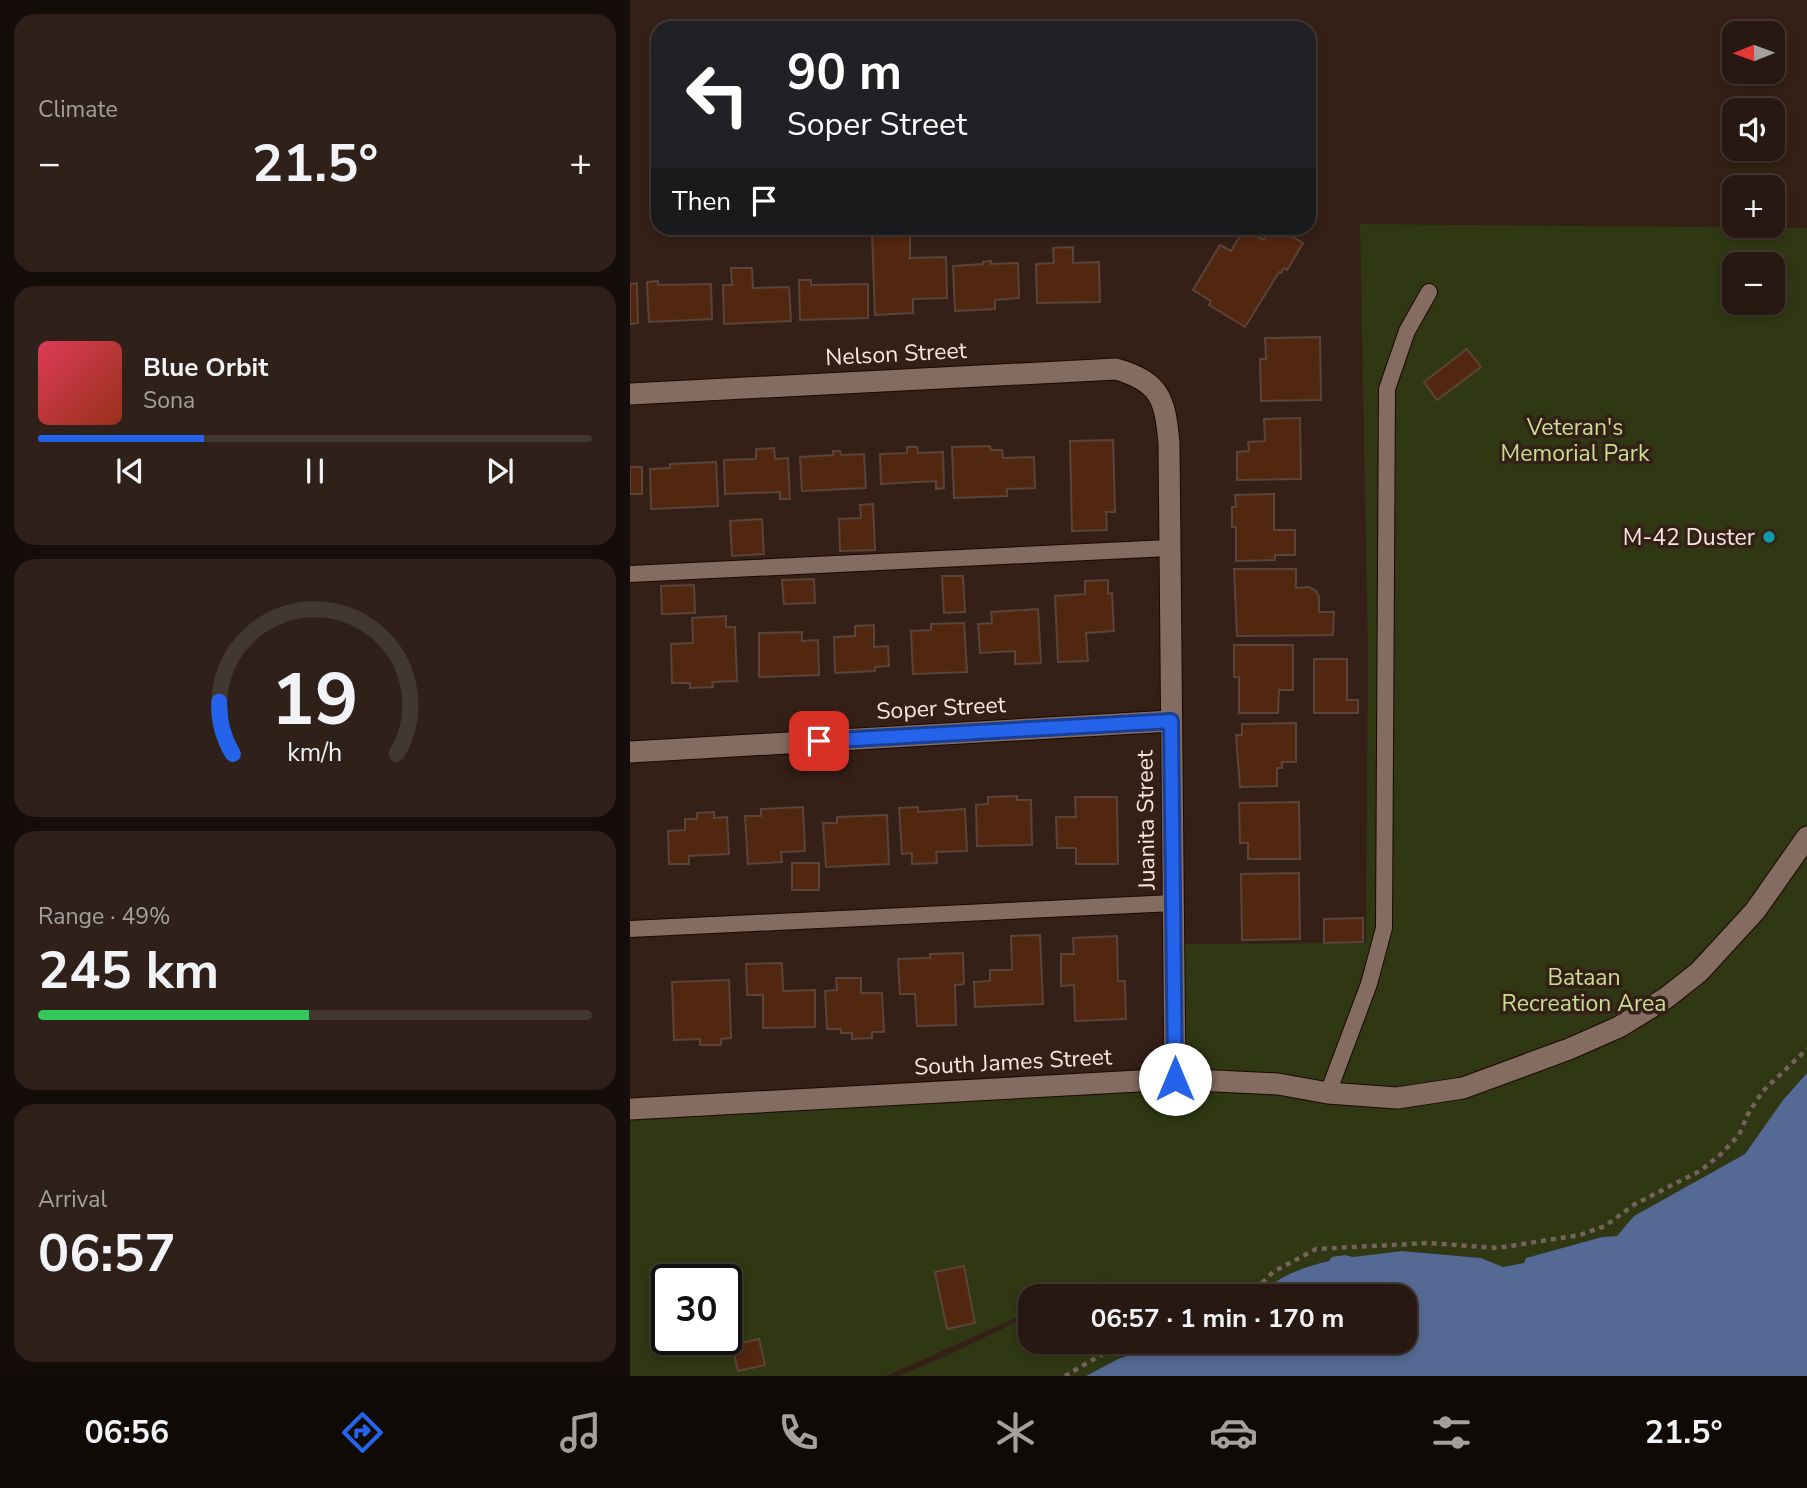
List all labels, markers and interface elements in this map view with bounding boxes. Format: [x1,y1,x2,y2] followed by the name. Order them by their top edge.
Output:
[1722,21,1785,84] north arrow
[1722,21,1785,315] map controls
[787,39,902,106] text: 90 m
[672,49,763,140] icon: left
[38,94,118,125] text: Climate
[1722,98,1785,161] button: sound
[787,103,967,146] text: Soper Street
[252,128,378,199] text: 21.5°
[38,138,61,189] text: −
[569,138,592,189] text: +
[1722,175,1785,238] button: +
[745,182,783,220] icon: arrive
[672,184,731,219] text: Then
[1722,252,1785,315] button: −
[825,335,968,373] street label: Nelson Street
[143,350,268,385] text: Blue Orbit
[143,385,195,416] text: Sona
[1501,412,1650,469] park label: Veteran's Memorial Park
[111,452,149,490] icon: previous
[296,452,334,490] icon: pause
[481,452,519,490] icon: next
[1623,522,1756,553] place label: M-42 Duster
[1761,529,1777,545] marker: M-42 Duster
[271,650,359,750] text: 19
[876,689,1007,727] street label: Soper Street
[789,711,849,771] pin
[800,722,838,760] icon: arrive
[287,736,343,770] text: km/h
[1129,749,1163,891] street label: Juanita Street
[38,901,170,932] text: Range · 49%
[38,935,219,1006] text: 245 km
[1502,962,1666,1019] park label: Bataan Recreation Area
[913,1041,1114,1083] street label: South James Street
[1138,1042,1212,1116] position arrow
[38,1184,107,1215] text: Arrival
[38,1218,176,1289] text: 06:57
[651,1264,742,1355] speed limit sign: 30
[1091,1301,1344,1336] text: 06:57 · 1 min · 170 m
[338,1408,387,1457] icon: directions
[556,1408,605,1457] icon: music
[774,1408,823,1457] icon: phone
[991,1408,1040,1457] icon: climate
[1209,1408,1258,1457] icon: car
[1427,1408,1476,1457] icon: filters
[84,1411,169,1454] text: 06:56
[1645,1411,1723,1454] text: 21.5°

